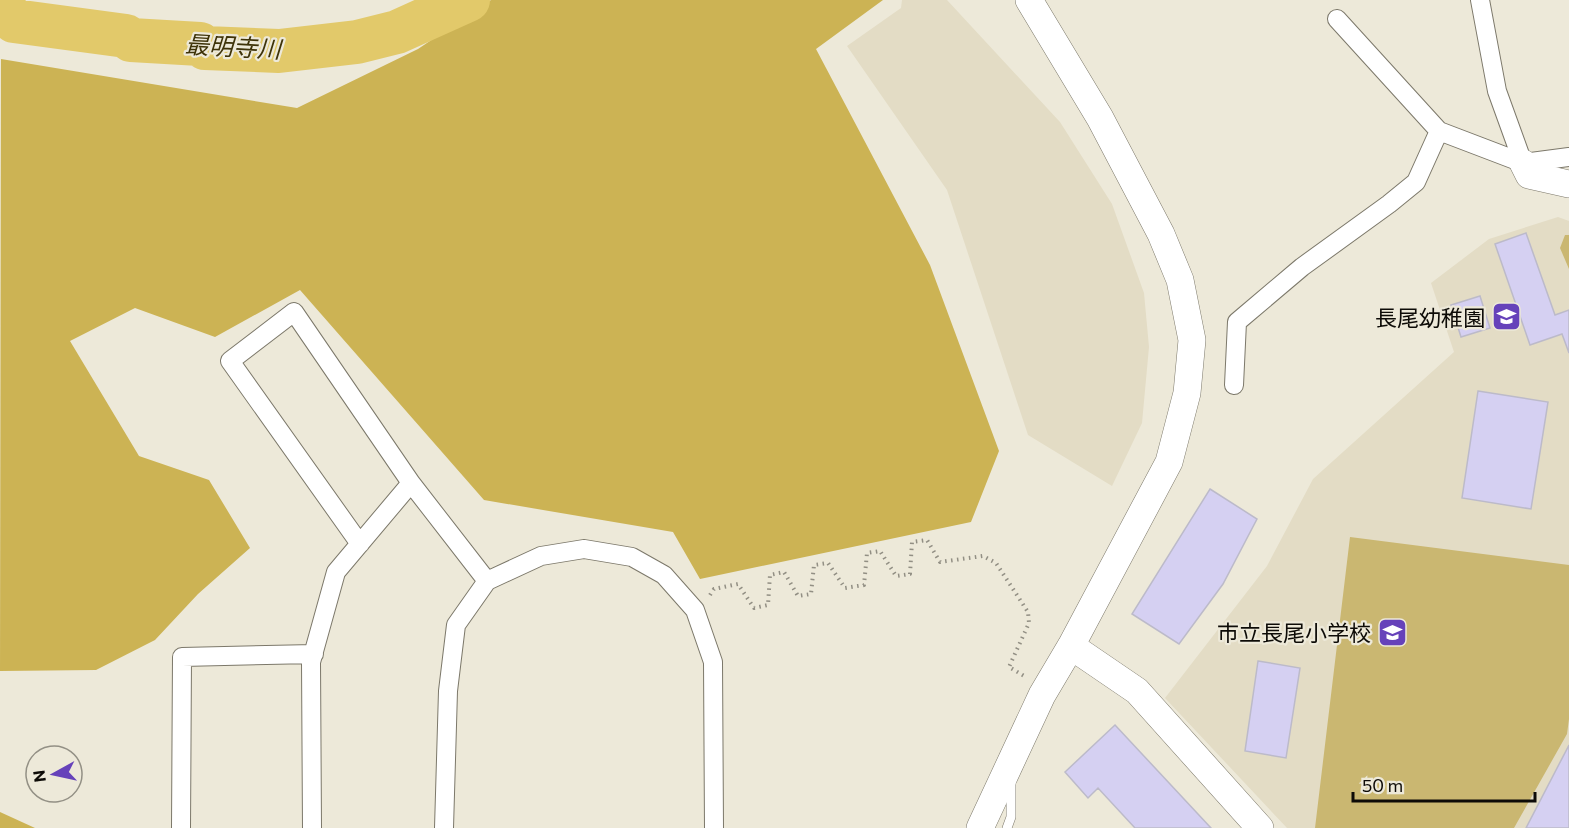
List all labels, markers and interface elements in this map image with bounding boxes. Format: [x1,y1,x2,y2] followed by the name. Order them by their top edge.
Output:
[184,29,285,63] water label: 最明寺川
[1490,301,1522,333] school or university icon: 長尾幼稚園
[1375,304,1485,331] place label: 長尾幼稚園
[1376,616,1408,648] school or university icon: 市立長尾小学校
[1217,619,1371,646] place label: 市立長尾小学校
[24,744,84,804] north arrow
[1353,765,1534,803] scale bar
[28,769,49,783] text: N
[1362,774,1403,796] text: 50 m

